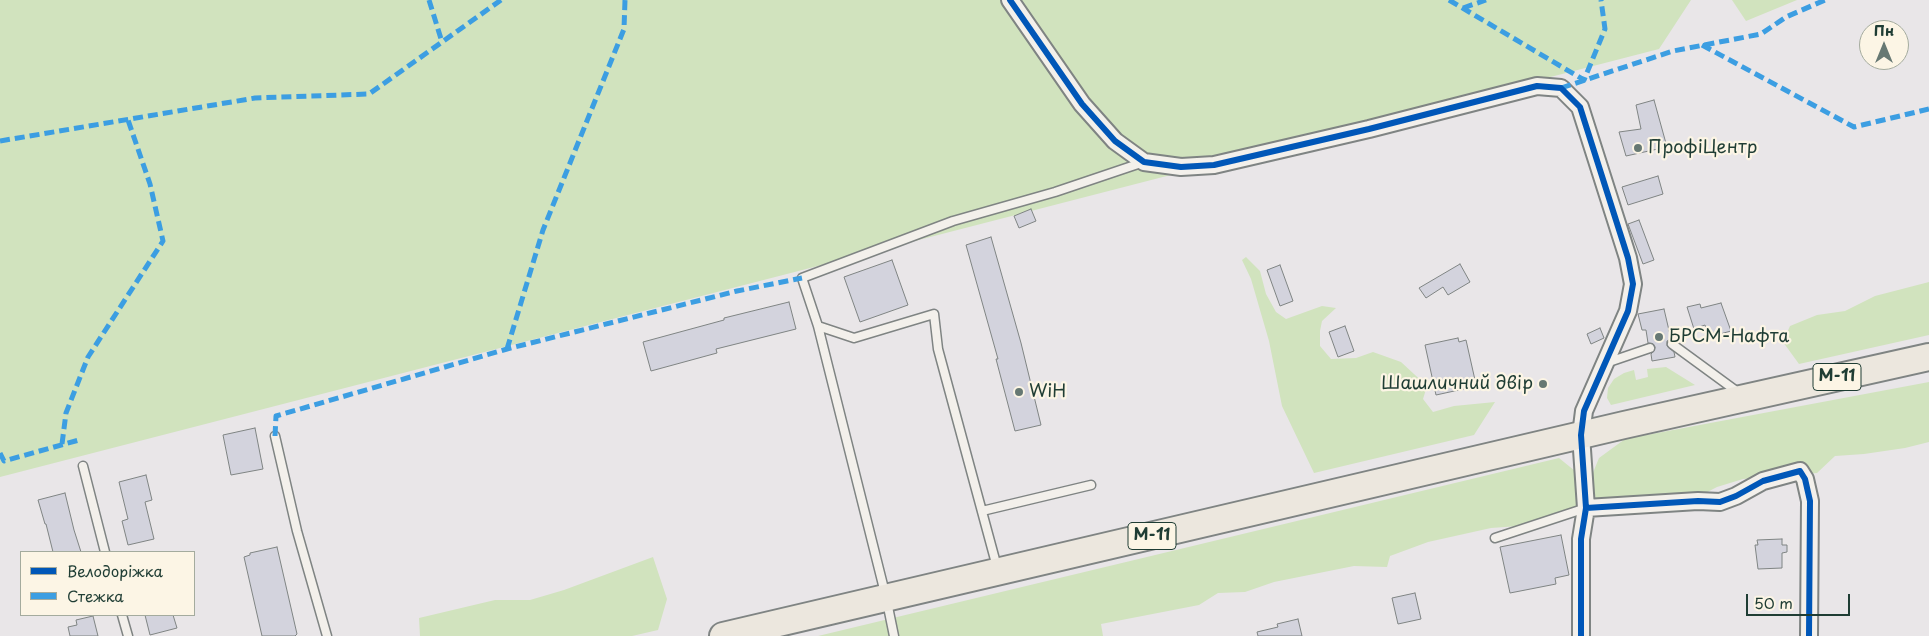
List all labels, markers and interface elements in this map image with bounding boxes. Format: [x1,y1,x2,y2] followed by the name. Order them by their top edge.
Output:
[1859,20,1909,70] north arrow
[1874,20,1894,41] text: Пн
[1648,137,1757,159] place label: ПрофіЦентр
[1632,142,1644,154] marker: ПрофіЦентр
[1669,326,1789,348] place label: БРСМ-Нафта
[1653,331,1665,343] marker: БРСМ-Нафта
[1813,364,1861,391] road number: М-11
[1381,373,1533,395] place label: Шашличний двір
[1537,378,1549,390] marker: Шашличний двір
[1029,381,1066,403] place label: WiH
[1013,386,1025,398] marker: WiH
[1128,522,1176,550] road number: М-11
[20,551,195,616] legend
[67,559,163,582] text: Велодоріжка
[67,584,124,607] text: Стежка
[1749,584,1853,616] scale bar
[1754,591,1793,614] text: 50 m

